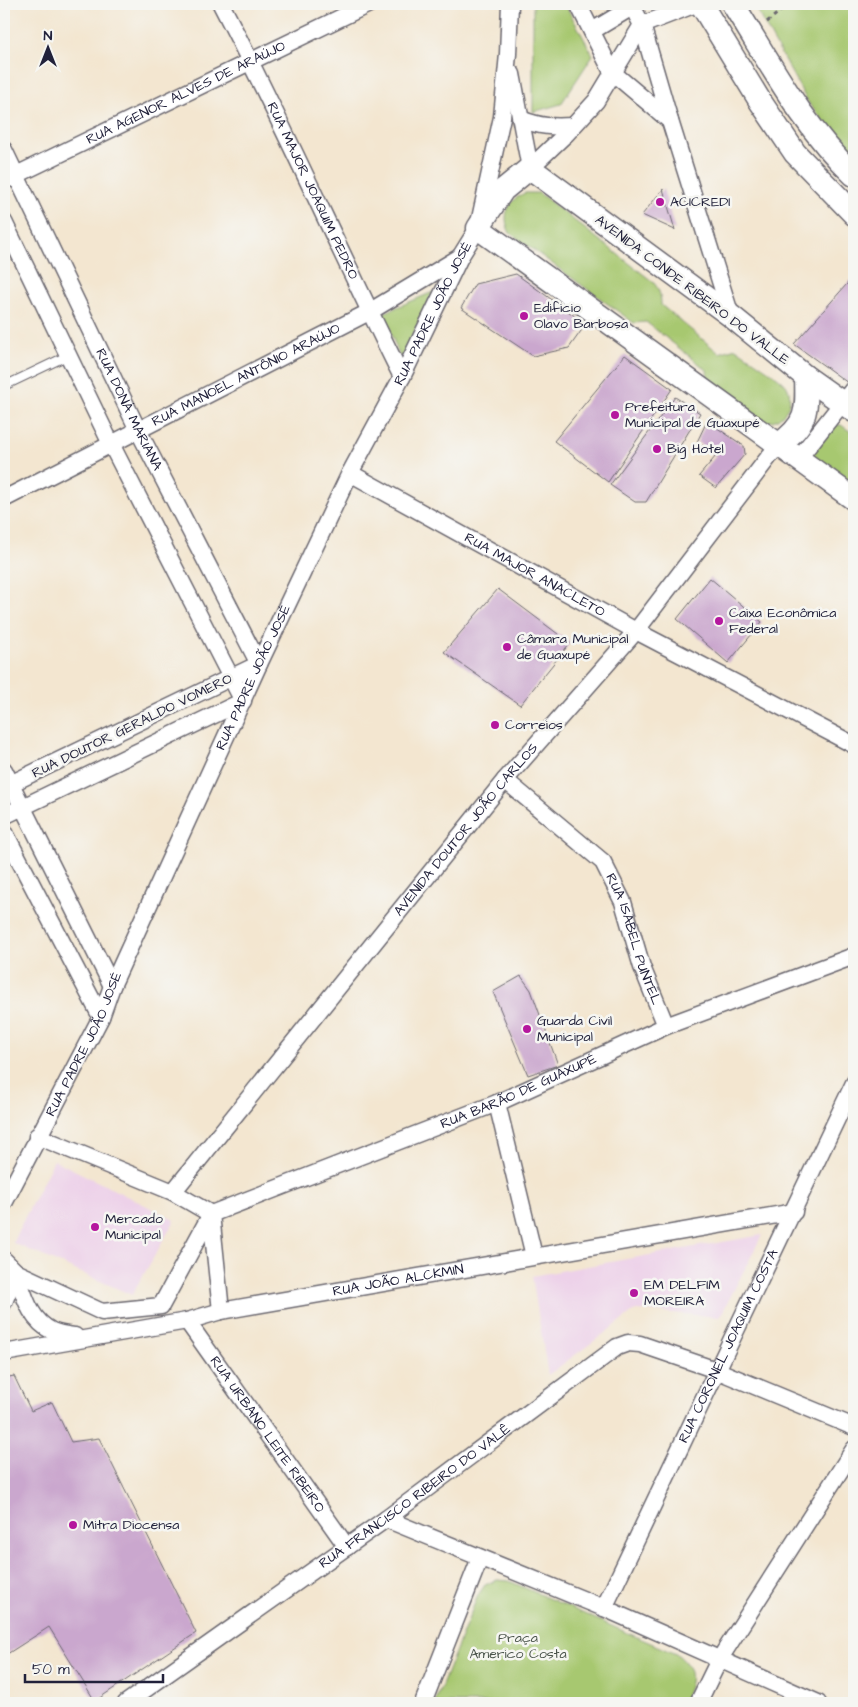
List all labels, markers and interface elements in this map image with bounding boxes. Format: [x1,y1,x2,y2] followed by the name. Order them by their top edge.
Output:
[22,22,72,72] north arrow
[44,26,53,46] text: N
[83,36,289,150] street label: RUA AGENOR ALVES DE ARAÚJO
[262,99,363,283] street label: RUA MAJOR JOAQUIM PEDRO
[670,192,730,212] place label: ACICREDI
[654,196,666,208] marker: ACICREDI
[591,210,794,370] street label: AVENIDA CONDE RIBEIRO DO VALLE
[389,237,478,389] street label: RUA PADRE JOÃO JOSÉ
[534,298,628,334] place label: Edificio Olavo Barbosa
[518,310,530,322] marker: Edificio Olavo Barbosa
[148,318,344,432] street label: RUA MANOEL ANTÔNIO ARAÚJO
[90,345,167,474] street label: RUA DONÁ MARIANA
[625,397,760,433] place label: Prefeitura Municipal de Guaxupé
[609,409,621,421] marker: Prefeitura Municipal de Guaxupé
[667,439,724,459] place label: Big Hotel
[651,443,663,455] marker: Big Hotel
[461,528,609,622] street label: RUA MAJOR ANACLETO
[211,601,296,753] street label: RUA PADRE JOÃO JOSÉ
[729,603,836,639] place label: Caixa Econômica Federal
[713,615,725,627] marker: Caixa Econômica Federal
[517,629,628,665] place label: Câmara Municipal de Guaxupé
[501,641,513,653] marker: Câmara Municipal de Guaxupé
[29,669,235,783] street label: RUA DOUTOR GERALDO VOMERO
[505,715,563,735] place label: Correios
[489,719,501,731] marker: Correios
[389,739,543,920] street label: AVENIDA DOUTOR JOÃO CARLOS
[600,870,666,1008] street label: RUA ISABEL PUNTEL
[41,968,127,1120] street label: RUA PADRE JOÃO JOSÉ
[537,1011,612,1047] place label: Guarda Civil Municipal
[521,1023,533,1035] marker: Guarda Civil Municipal
[437,1049,600,1134] street label: RUA BARÃO DE GUAXUPÉ
[105,1209,163,1245] place label: Mercado Municipal
[89,1221,101,1233] marker: Mercado Municipal
[674,1246,783,1446] street label: RUA CORONEL JOAQUIM COSTA
[331,1259,466,1302] street label: RUA JOÃO ALCKMIN
[644,1275,720,1311] place label: EM DELFIM MOREIRA
[628,1287,640,1299] marker: EM DELFIM MOREIRA
[205,1352,330,1517] street label: RUA URBANO LEITE RIBEIRO
[315,1419,515,1573] street label: RUA FRANCISCO RIBEIRO DO VALÊ
[83,1515,179,1535] place label: Mitra Diocensa
[67,1519,79,1531] marker: Mitra Diocensa
[469,1628,567,1664] park label: Praça Americo Costa
[25,1652,162,1684] scale bar
[32,1659,70,1680] text: 50 m

